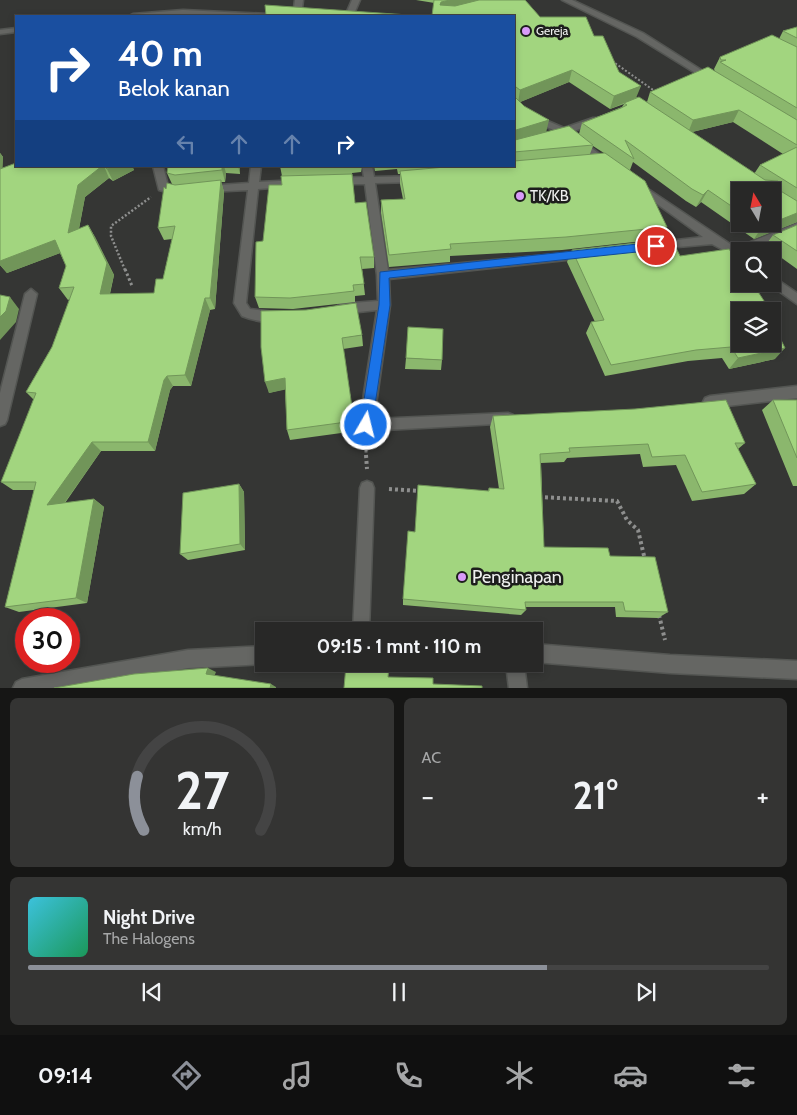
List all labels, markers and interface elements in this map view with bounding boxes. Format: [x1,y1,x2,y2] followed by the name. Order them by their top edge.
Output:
[536,23,568,38] place label: Gereja
[520,25,532,37] marker: Gereja
[118,32,203,75] text: 40 m
[35,35,100,100] icon: right
[118,75,230,102] text: Belok kanan
[172,130,200,158] icon: left
[225,130,253,158] icon: ahead
[278,130,306,158] icon: ahead
[331,130,359,158] icon: right
[731,182,781,232] north arrow
[731,182,781,352] map controls
[530,187,569,205] place label: TK/KB
[514,190,526,202] marker: TK/KB
[635,225,677,267] pin
[642,232,670,260] icon: arrive
[731,242,781,292] button: search
[731,302,781,352] button: layers
[339,398,391,450] position arrow
[472,566,562,588] place label: Penginapan
[456,571,468,583] marker: Penginapan
[15,608,80,673] speed limit sign: 30
[317,635,481,658] text: 09:15 · 1 mnt · 110 m
[422,748,441,767] text: AC
[175,759,229,822] text: 27
[573,772,618,819] text: 21°
[422,779,434,813] text: −
[757,779,769,813] text: +
[182,818,221,839] text: km/h
[103,906,195,929] text: Night Drive
[103,929,195,948] text: The Halogens
[138,978,166,1006] icon: previous
[385,978,413,1006] icon: pause
[632,978,660,1006] icon: next
[169,1058,204,1093] icon: directions
[280,1058,315,1093] icon: music
[391,1058,426,1093] icon: phone
[502,1058,537,1093] icon: climate
[613,1058,648,1093] icon: car
[724,1058,759,1093] icon: filters
[38,1062,93,1089] text: 09:14

